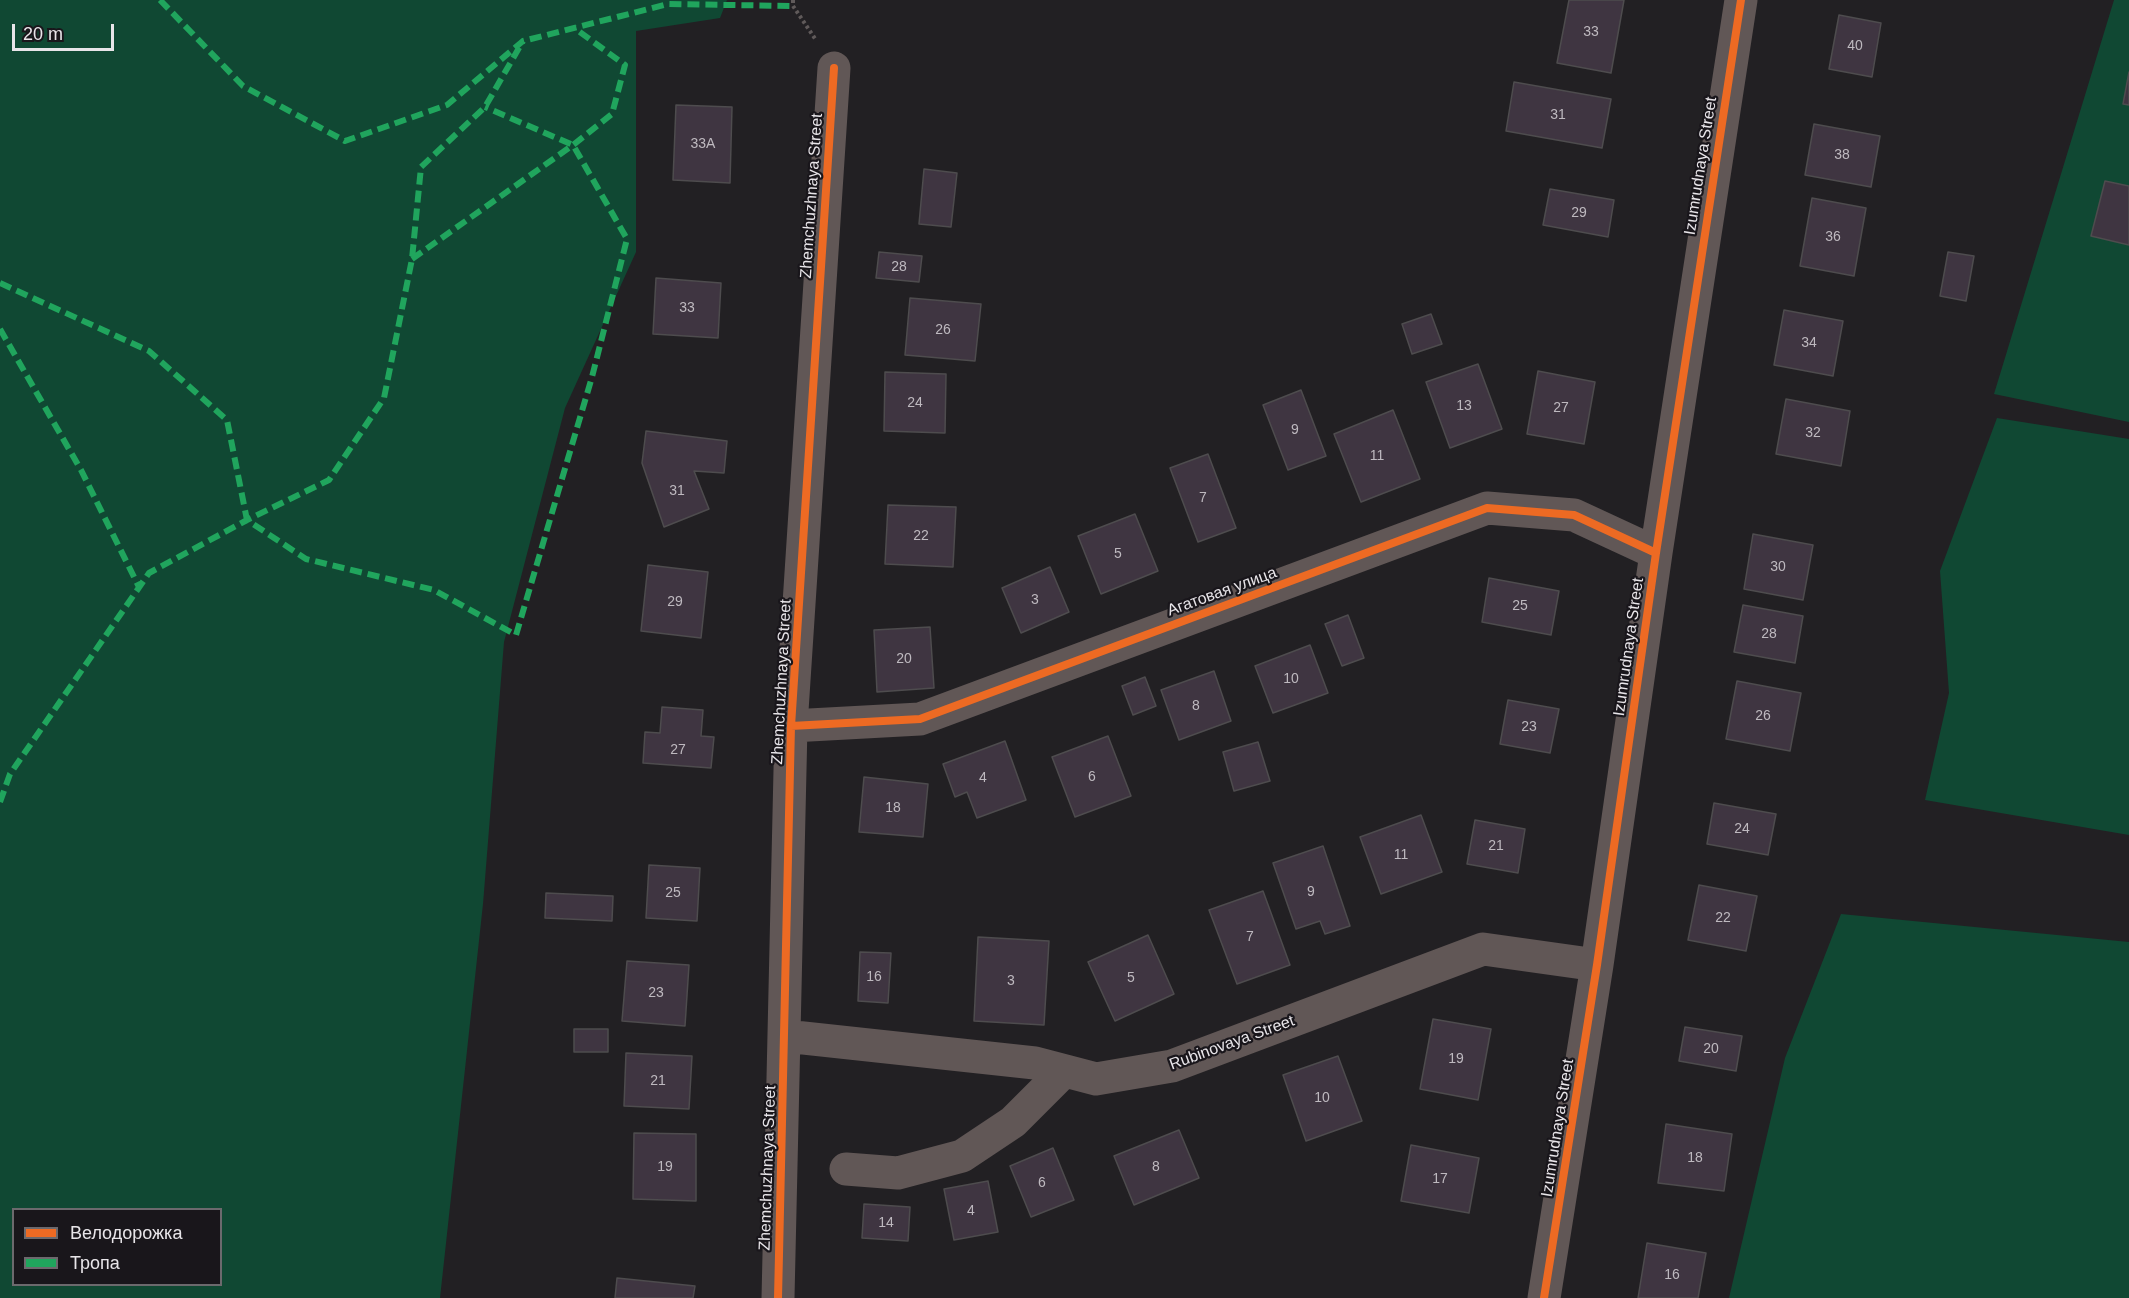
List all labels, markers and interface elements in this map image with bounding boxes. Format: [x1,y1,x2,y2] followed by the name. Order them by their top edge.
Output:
[15,12,117,50] scale bar
[23,24,63,44] text: 20 m
[1583,24,1599,40] house number: 33
[1847,38,1863,54] house number: 40
[1681,96,1721,236] street label: Izumrudnaya Street
[1550,107,1566,123] house number: 31
[797,113,827,279] street label: Zhemchuzhnaya Street
[691,136,715,152] house number: 33А
[1834,147,1850,163] house number: 38
[1571,205,1587,221] house number: 29
[1825,229,1841,245] house number: 36
[891,259,907,275] house number: 28
[679,300,695,316] house number: 33
[935,322,951,338] house number: 26
[1801,335,1817,351] house number: 34
[907,395,923,411] house number: 24
[1456,398,1472,414] house number: 13
[1553,400,1569,416] house number: 27
[1291,422,1299,438] house number: 9
[1805,425,1821,441] house number: 32
[1370,448,1384,464] house number: 11
[669,483,685,499] house number: 31
[1199,490,1207,506] house number: 7
[913,528,929,544] house number: 22
[1114,546,1122,562] house number: 5
[1770,559,1786,575] house number: 30
[1165,563,1279,621] street label: Агатовая улица
[1610,577,1648,717] street label: Izumrudnaya Street
[1031,592,1039,608] house number: 3
[667,594,683,610] house number: 29
[1512,598,1528,614] house number: 25
[768,599,796,765] street label: Zhemchuzhnaya Street
[1761,626,1777,642] house number: 28
[896,651,912,667] house number: 20
[1283,671,1299,687] house number: 10
[1192,698,1200,714] house number: 8
[1755,708,1771,724] house number: 26
[1521,719,1537,735] house number: 23
[670,742,686,758] house number: 27
[1088,769,1096,785] house number: 6
[979,770,987,786] house number: 4
[885,800,901,816] house number: 18
[1734,821,1750,837] house number: 24
[1488,838,1504,854] house number: 21
[1394,847,1408,863] house number: 11
[1307,884,1315,900] house number: 9
[665,885,681,901] house number: 25
[1715,910,1731,926] house number: 22
[1246,929,1254,945] house number: 7
[866,969,882,985] house number: 16
[1127,970,1135,986] house number: 5
[1007,973,1015,989] house number: 3
[648,985,664,1001] house number: 23
[1167,1011,1297,1075] street label: Rubinovaya Street
[1703,1041,1719,1057] house number: 20
[1448,1051,1464,1067] house number: 19
[1538,1058,1578,1198] street label: Izumrudnaya Street
[650,1073,666,1089] house number: 21
[756,1085,780,1251] street label: Zhemchuzhnaya Street
[1314,1090,1330,1106] house number: 10
[1687,1150,1703,1166] house number: 18
[657,1159,673,1175] house number: 19
[1152,1159,1160,1175] house number: 8
[1432,1171,1448,1187] house number: 17
[1038,1175,1046,1191] house number: 6
[967,1203,975,1219] house number: 4
[12,1208,222,1286] legend
[878,1215,894,1231] house number: 14
[70,1223,182,1243] text: Велодорожка
[70,1253,120,1273] text: Тропа
[1664,1267,1680,1283] house number: 16

